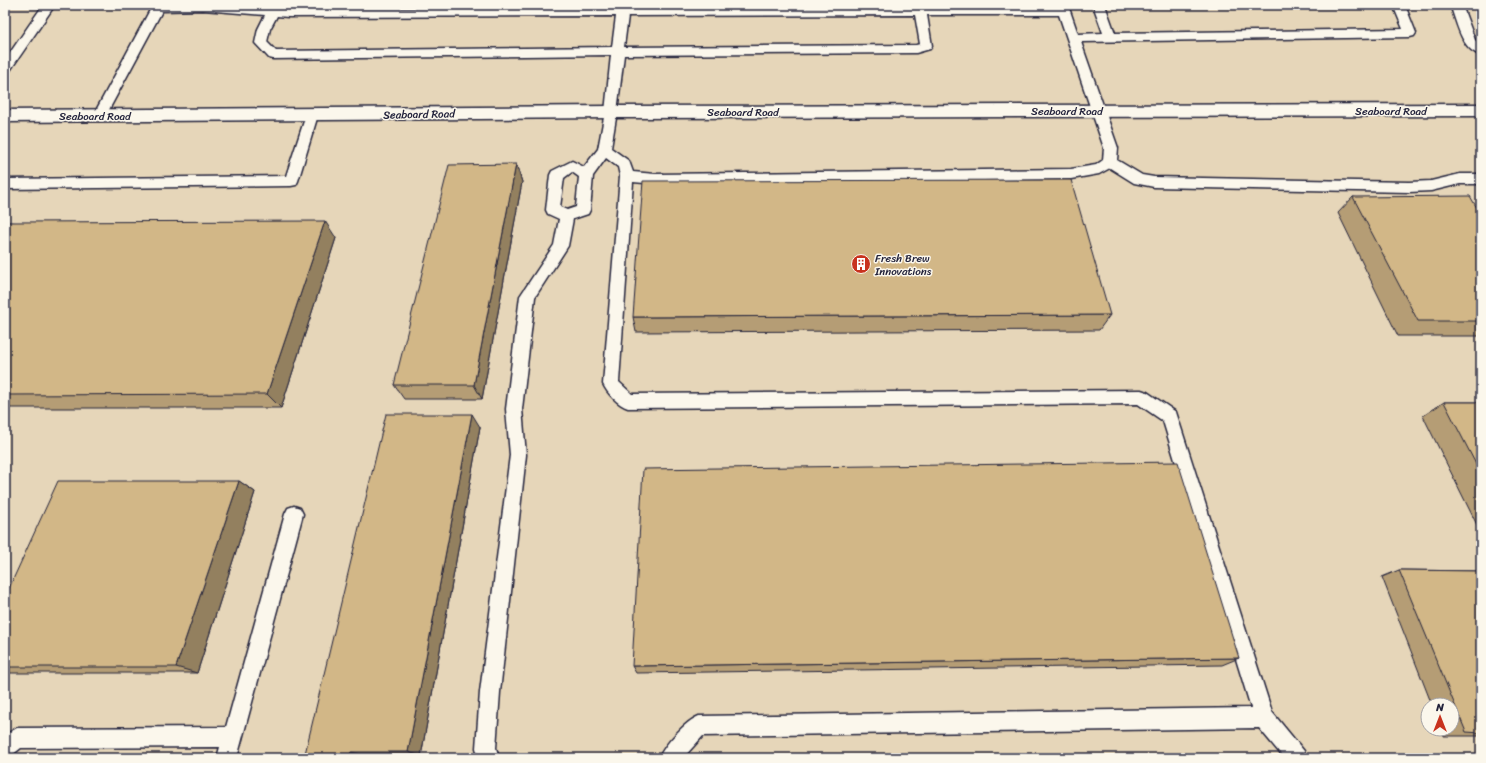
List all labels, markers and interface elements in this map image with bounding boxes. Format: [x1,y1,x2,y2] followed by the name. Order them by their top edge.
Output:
[1031,102,1104,121] street label: Seaboard Road
[1355,102,1428,121] street label: Seaboard Road
[707,103,780,122] street label: Seaboard Road
[383,104,456,125] street label: Seaboard Road
[59,107,132,126] street label: Seaboard Road
[874,249,932,281] place label: Fresh Brew Innovations
[850,253,872,275] building icon: Fresh Brew Innovations
[1420,697,1460,737] north arrow
[1435,698,1444,717] text: N

